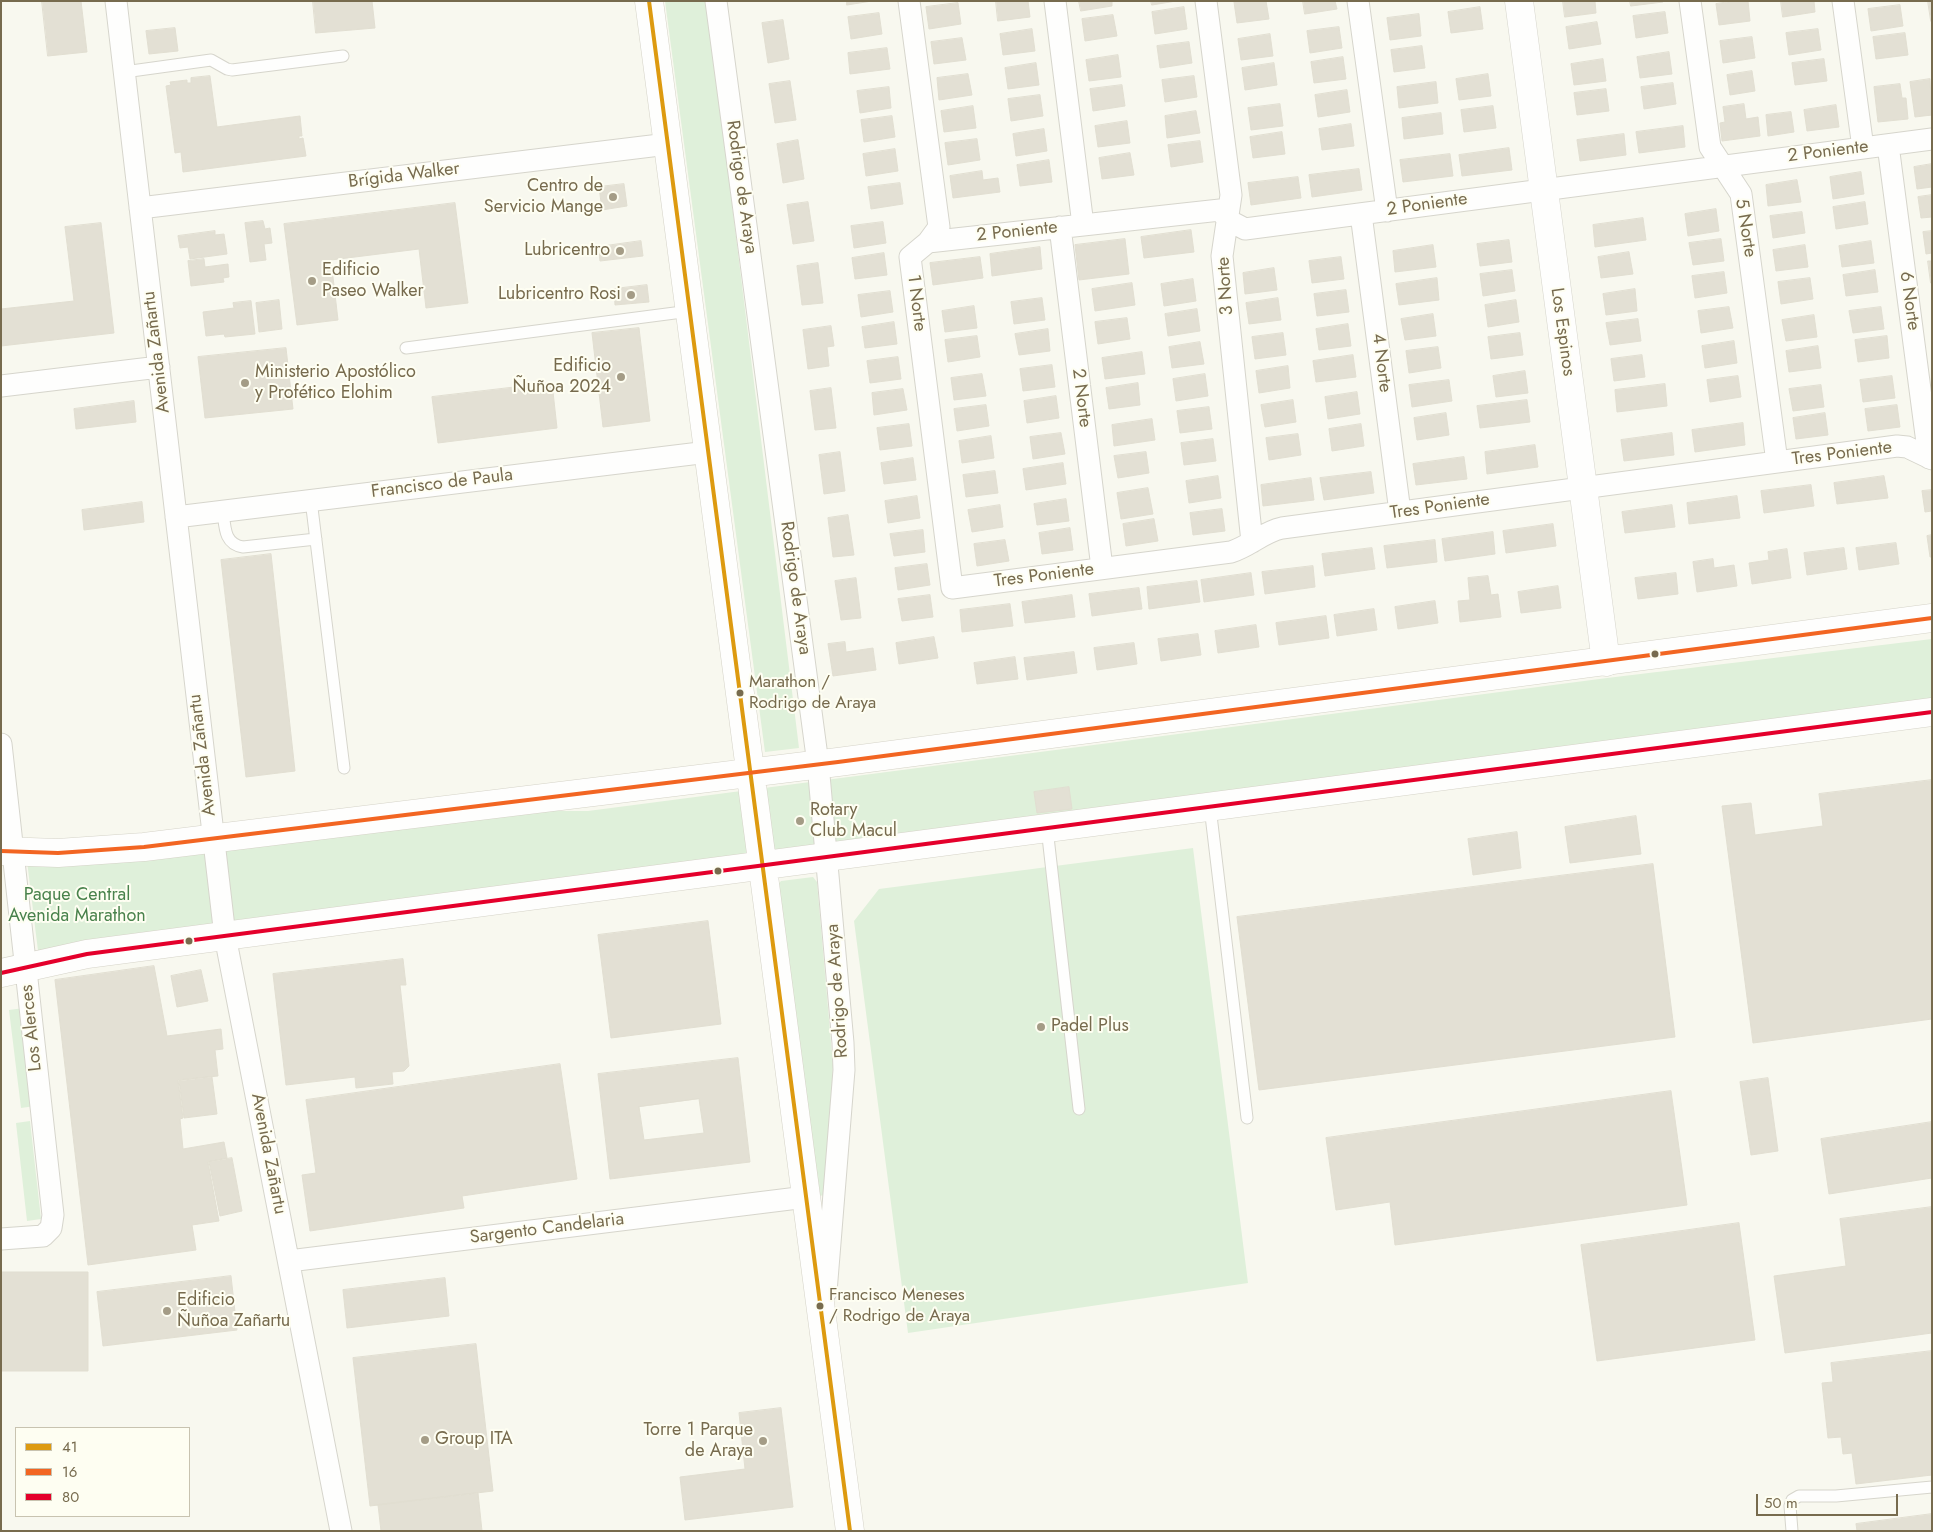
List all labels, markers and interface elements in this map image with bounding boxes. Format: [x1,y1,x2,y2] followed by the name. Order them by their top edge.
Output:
[721,119,761,255] street label: Rodrigo de Araya
[1786,136,1870,168] street label: 2 Poniente
[347,158,461,194] street label: Brígida Walker
[484,176,603,218] place label: Centro de Servicio Mange
[1385,189,1469,221] street label: 2 Poniente
[607,191,619,203] marker: Centro de Servicio Mange
[1730,197,1760,259] street label: 5 Norte
[975,217,1059,247] street label: 2 Poniente
[524,240,610,262] place label: Lubricentro
[614,245,626,257] marker: Lubricentro
[1213,256,1239,316] street label: 3 Norte
[322,260,424,302] place label: Edificio Paseo Walker
[1894,270,1924,332] street label: 6 Norte
[902,273,930,333] street label: 1 Norte
[306,275,318,287] marker: Edificio Paseo Walker
[498,284,621,306] place label: Lubricentro Rosi
[1545,286,1579,378] street label: Los Espinos
[625,289,637,301] marker: Lubricentro Rosi
[139,290,175,414] street label: Avenida Zañartu
[1367,332,1395,394] street label: 4 Norte
[512,356,611,398] place label: Edificio Ñuñoa 2024
[255,362,416,404] place label: Ministerio Apostólico y Profético Elohim
[1067,367,1095,429] street label: 2 Norte
[615,371,627,383] marker: Edificio Ñuñoa 2024
[239,377,251,389] marker: Ministerio Apostólico y Profético Elohim
[1791,437,1893,471] street label: Tres Poniente
[370,465,514,503] street label: Francisco de Paula
[1389,489,1491,525] street label: Tres Poniente
[775,520,815,656] street label: Rodrigo de Araya
[993,559,1095,593] street label: Tres Poniente
[1650,649,1660,659] unlabelled marker
[749,673,876,713] place label: Marathon / Rodrigo de Araya
[735,688,745,698] marker: Marathon / Rodrigo de Araya
[185,693,221,817] street label: Avenida Zañartu
[810,800,897,842] place label: Rotary Club Macul
[794,815,806,827] marker: Rotary Club Macul
[713,866,723,876] unlabelled marker
[8,885,146,928] park label: Paque Central Avenida Marathon
[823,923,853,1059] street label: Rodrigo de Araya
[184,936,194,946] unlabelled marker
[17,984,47,1072] street label: Los Alerces
[1051,1016,1129,1038] place label: Padel Plus
[1035,1021,1047,1033] marker: Padel Plus
[246,1092,290,1216] street label: Avenida Zañartu
[469,1209,625,1249] street label: Sargento Candelaria
[829,1286,970,1326] place label: Francisco Meneses / Rodrigo de Araya
[177,1290,290,1332] place label: Edificio Ñuñoa Zañartu
[815,1301,825,1311] marker: Francisco Meneses / Rodrigo de Araya
[161,1305,173,1317] marker: Edificio Ñuñoa Zañartu
[643,1420,753,1462] place label: Torre 1 Parque de Araya
[15,1427,190,1517] legend
[435,1429,513,1451] place label: Group ITA
[419,1434,431,1446] marker: Group ITA
[757,1435,769,1447] marker: Torre 1 Parque de Araya
[62,1436,78,1458] text: 41
[62,1461,77,1483] text: 16
[1758,1484,1900,1516] scale bar
[62,1486,79,1508] text: 80
[1764,1492,1798,1514] text: 50 m

